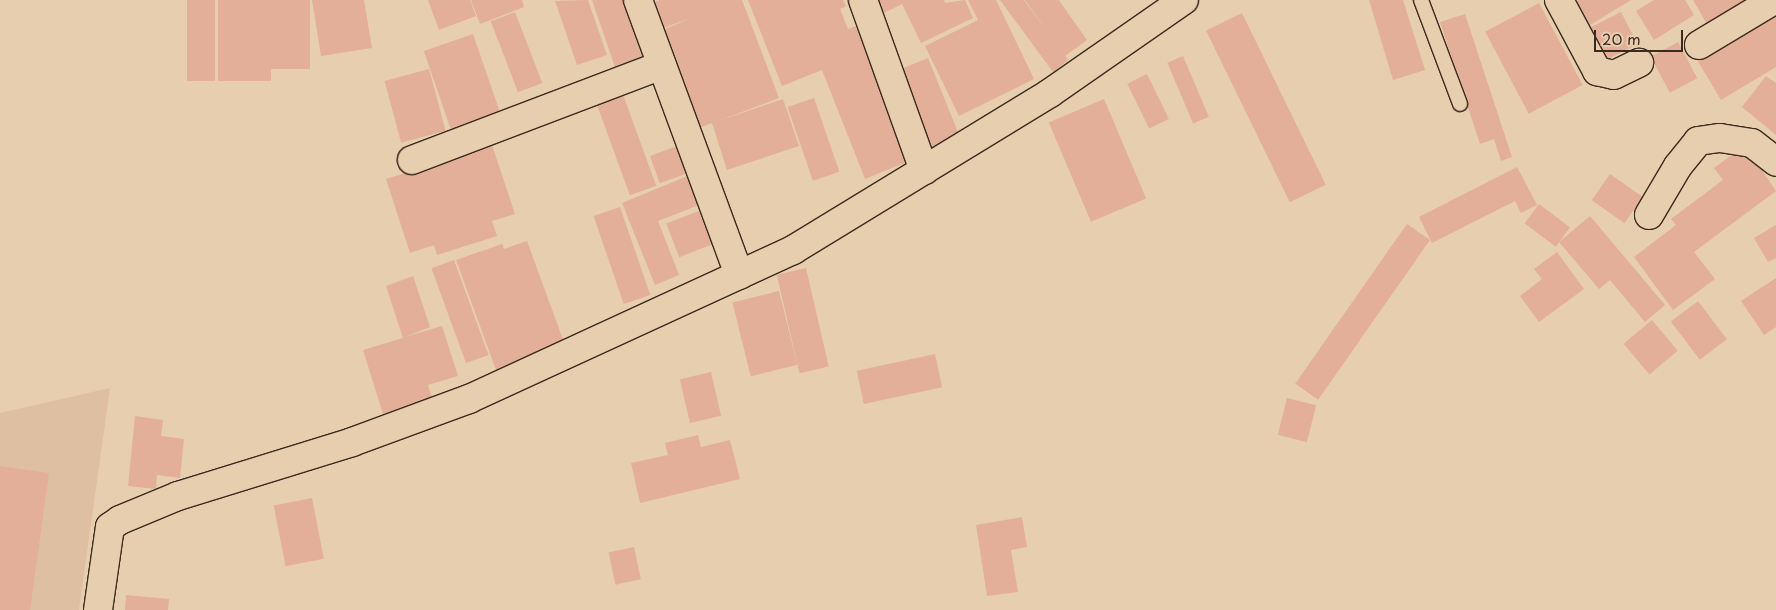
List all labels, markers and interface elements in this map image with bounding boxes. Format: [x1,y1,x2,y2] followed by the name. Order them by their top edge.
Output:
[1596,20,1685,52] scale bar
[1602,27,1641,50] text: 20 m

